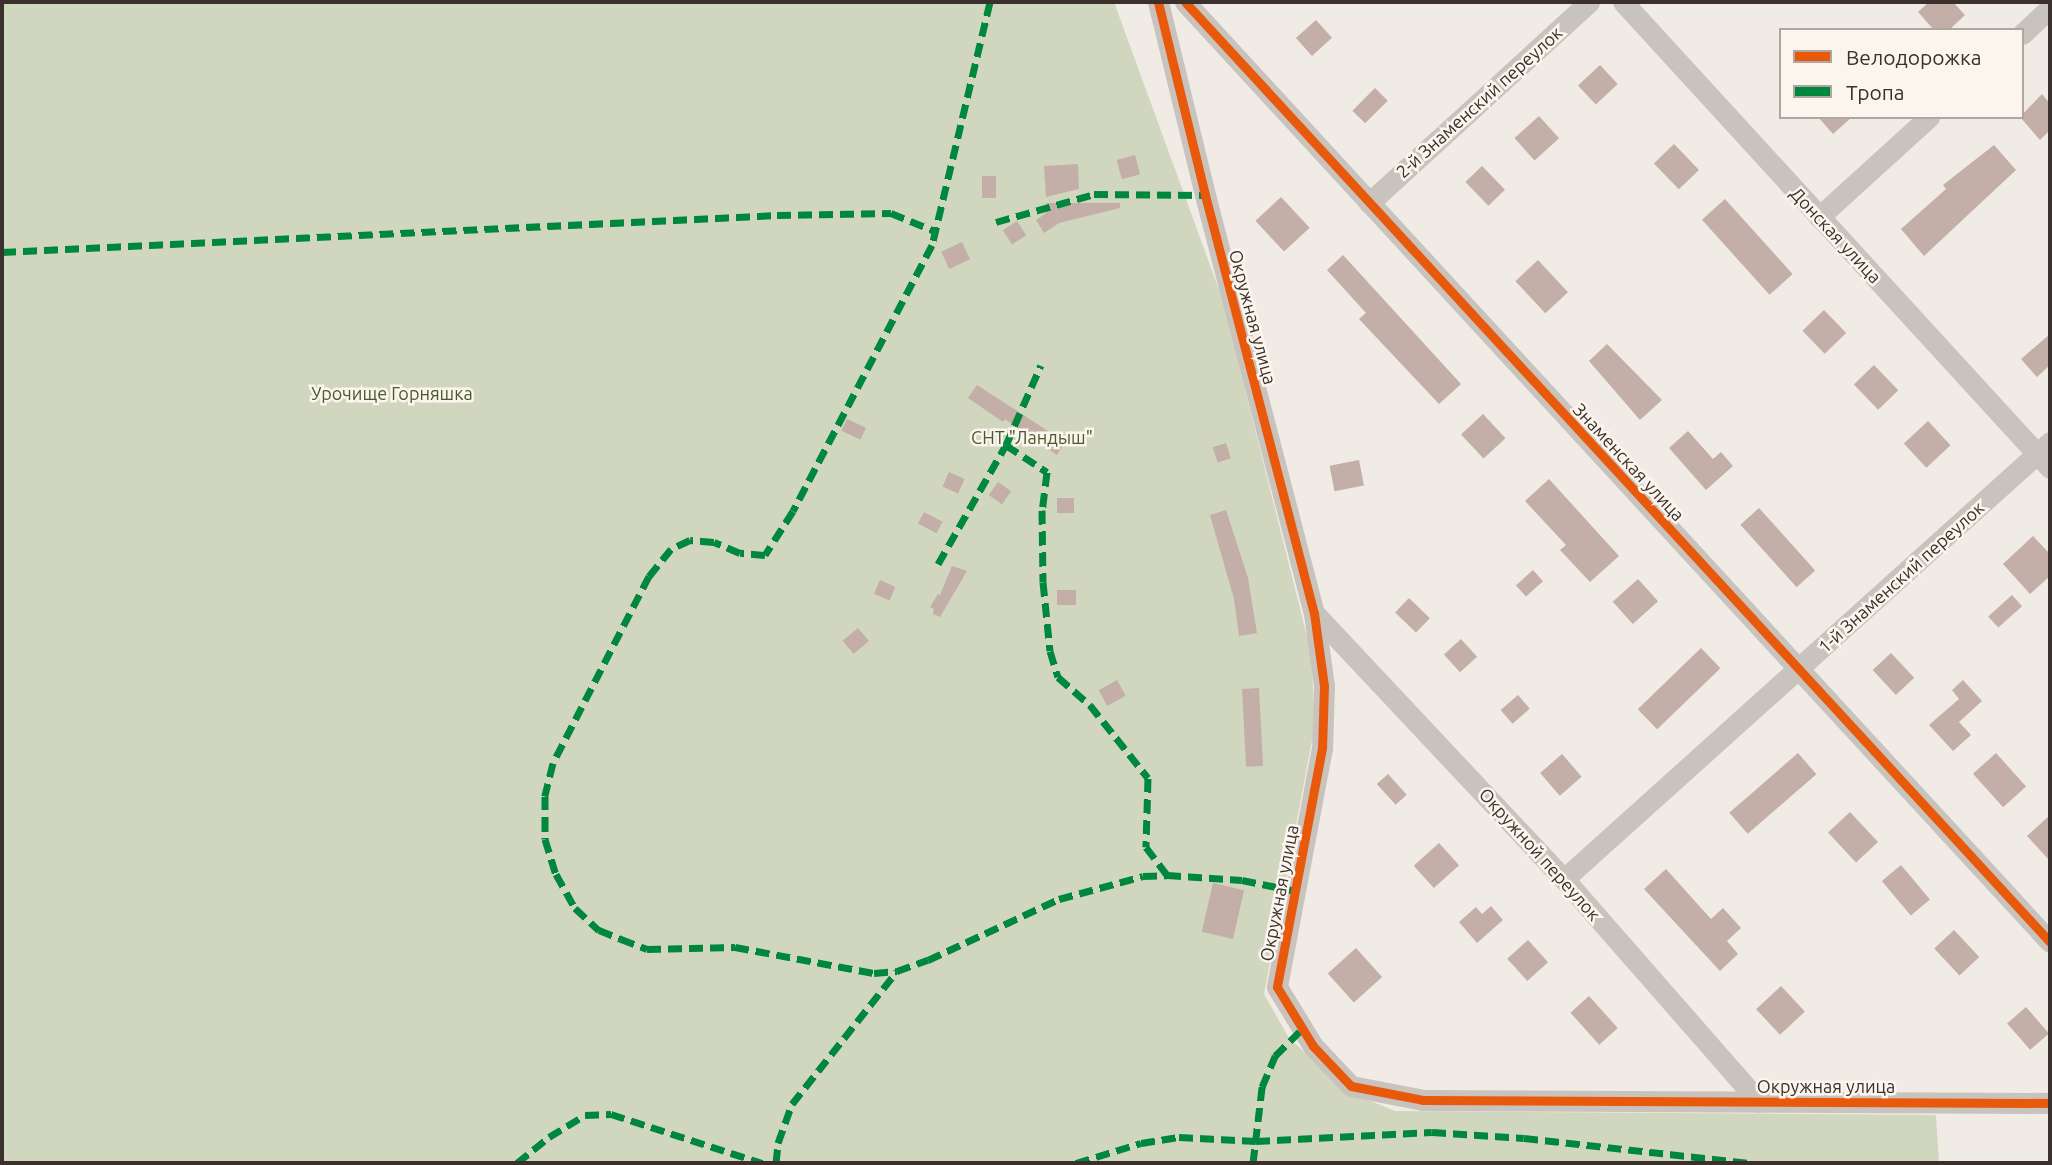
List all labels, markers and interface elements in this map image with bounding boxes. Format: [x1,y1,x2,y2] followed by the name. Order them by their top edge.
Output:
[1391,22,1567,182] street label: 2-й Знаменский переулок
[1779,28,2024,119] legend
[1846,45,1982,69] text: Велодорожка
[1846,80,1905,104] text: Тропа
[1786,182,1886,288] street label: Донская улица
[1225,247,1281,387] street label: Окружная улица
[311,382,473,404] park label: Урочище Горняшка
[1569,399,1689,525] street label: Знаменская улица
[971,426,1093,448] park label: СНТ "Ландыш"
[1813,497,1989,657] street label: 1-й Знаменский переулок
[1475,783,1605,925] street label: Окружной переулок
[1255,823,1303,963] street label: Окружная улица
[1757,1075,1895,1097] street label: Окружная улица

